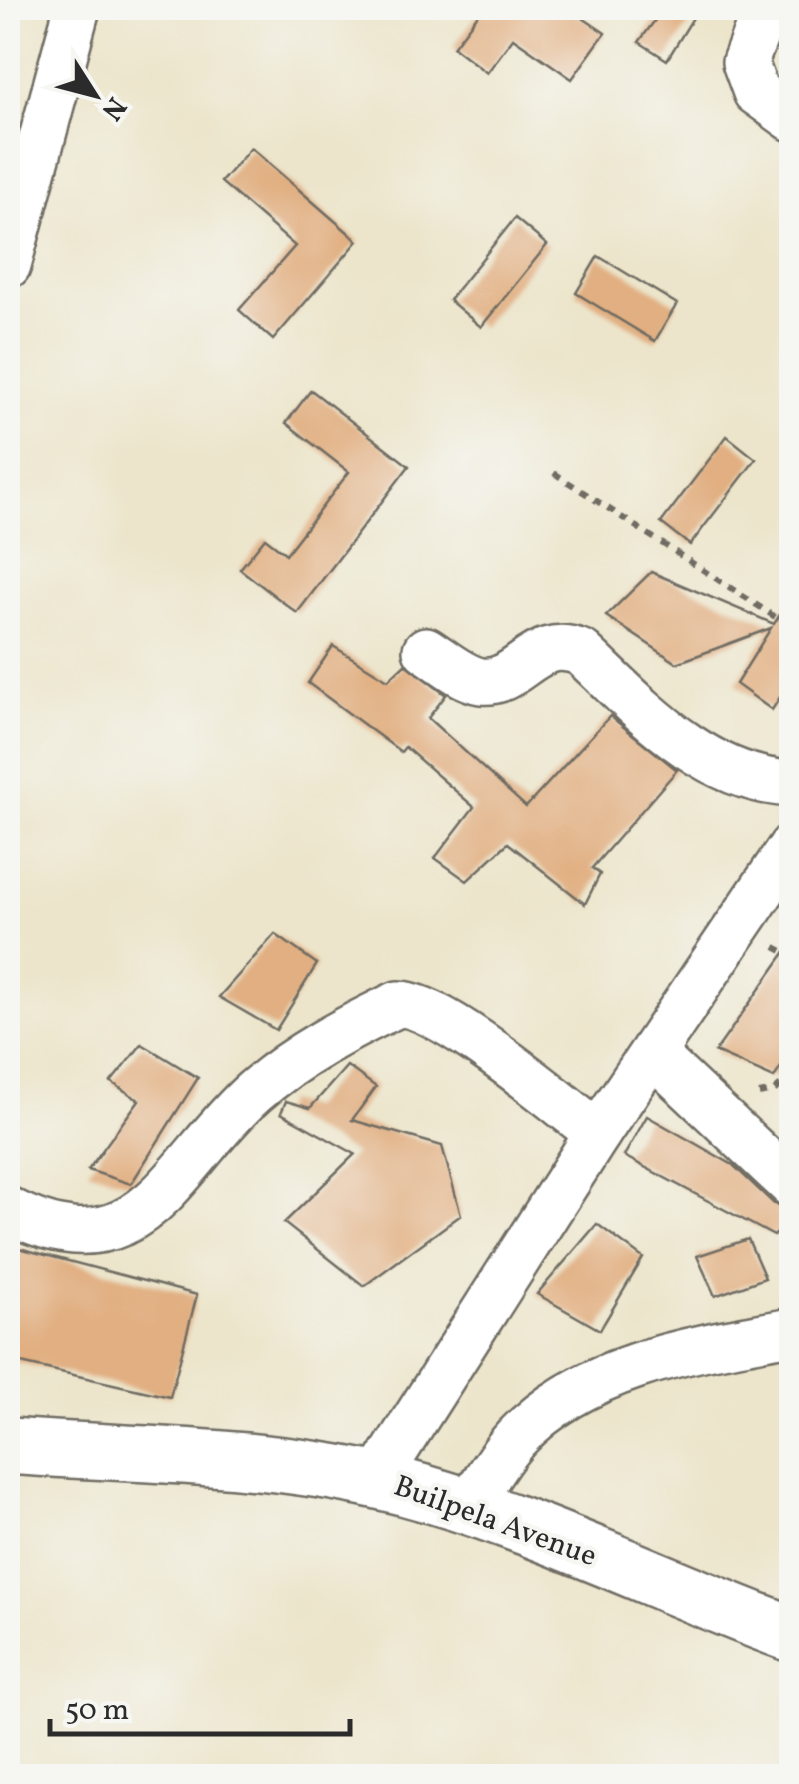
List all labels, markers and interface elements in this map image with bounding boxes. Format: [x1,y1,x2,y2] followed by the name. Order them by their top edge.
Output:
[45,45,145,145] north arrow
[91,89,135,128] text: N
[388,1466,602,1578] street label: Builpela Avenue
[50,1674,350,1736] scale bar
[65,1690,129,1732] text: 50 m

